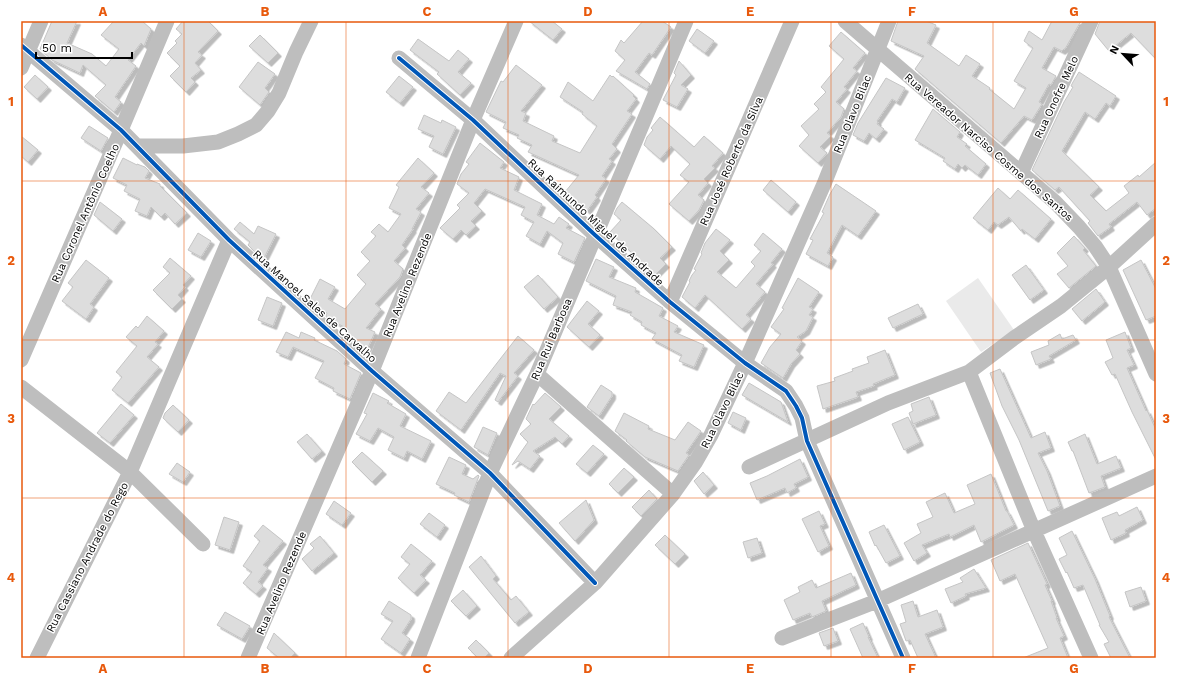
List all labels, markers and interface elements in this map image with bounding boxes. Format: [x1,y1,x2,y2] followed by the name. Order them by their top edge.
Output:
[99,4,108,19] text: A
[261,4,270,19] text: B
[423,4,432,19] text: C
[583,4,593,19] text: D
[746,4,754,19] text: E
[908,4,916,19] text: F
[1069,4,1079,19] text: G
[36,34,132,60] scale bar
[1103,34,1143,74] north arrow
[42,41,72,55] text: 50 m
[1107,43,1122,56] text: N
[1032,54,1081,141] street label: Rua Onofre Melo
[902,71,1076,224] street label: Rua Vereador Narciso Cosme dos Santos
[831,73,874,155] street label: Rua Olavo Bilac
[8,94,14,109] text: 1
[1163,94,1169,109] text: 1
[697,95,766,228] street label: Rua José Roberto da Silva
[49,142,122,285] street label: Rua Coronel Antônio Coelho
[525,156,666,289] street label: Rua Raimundo Miguel de Andrade
[381,231,434,339] street label: Rua Avelino Rezende
[250,247,379,365] street label: Rua Manoel Sales de Carvalho
[7,253,15,268] text: 2
[1162,253,1170,268] text: 2
[528,296,575,382] street label: Rua Rui Barbosa
[698,370,747,450] street label: Rua Olavo Bilac
[7,411,15,426] text: 3
[1162,411,1170,426] text: 3
[44,480,131,634] street label: Rua Cassiano Andrade do Rego
[254,529,309,637] street label: Rua Avelino Rezende
[7,570,16,585] text: 4
[1162,570,1171,585] text: 4
[99,661,108,676] text: A
[261,661,270,676] text: B
[423,661,432,676] text: C
[583,661,593,676] text: D
[746,661,754,676] text: E
[908,661,916,676] text: F
[1069,661,1079,676] text: G

